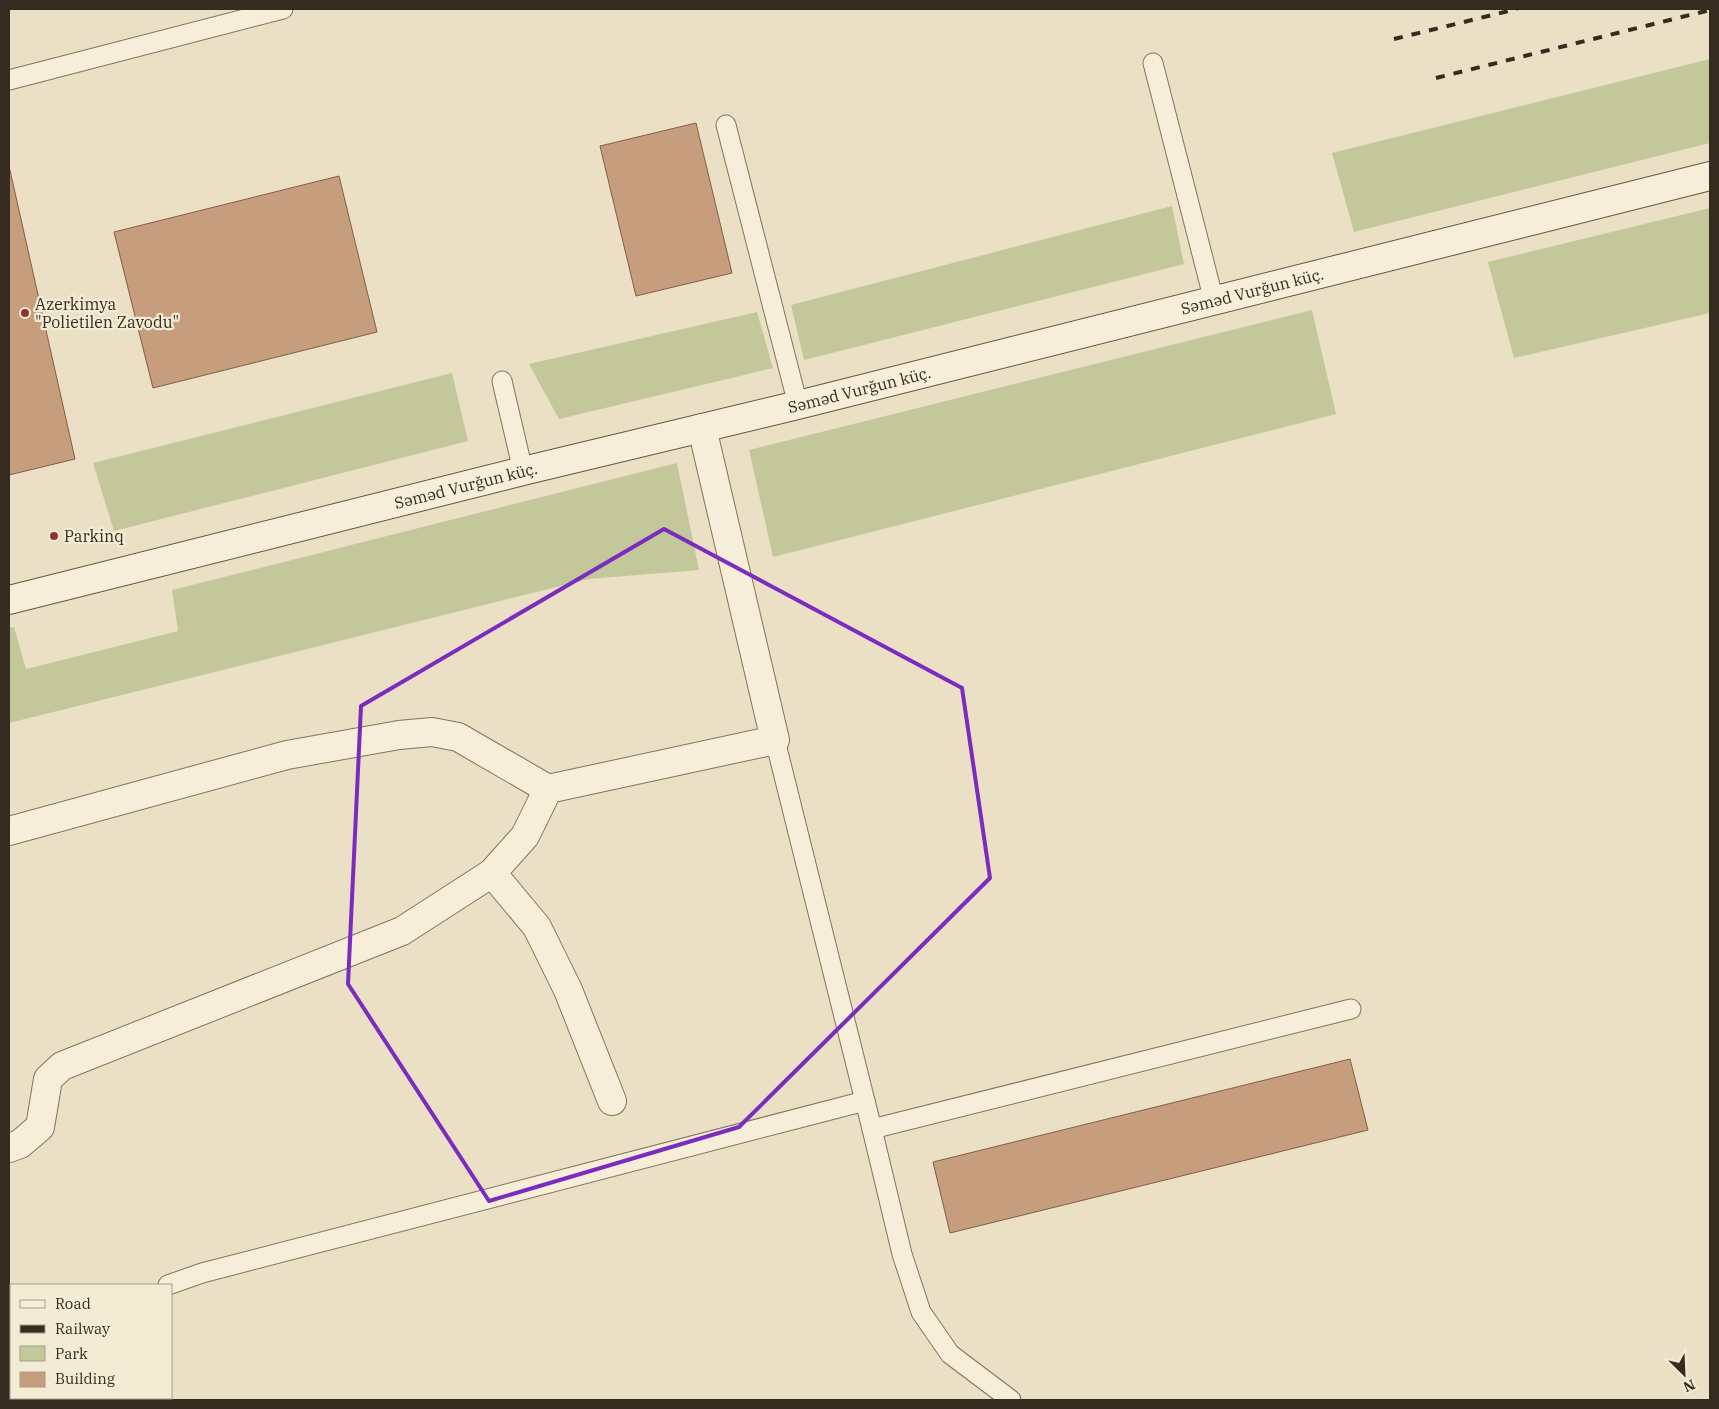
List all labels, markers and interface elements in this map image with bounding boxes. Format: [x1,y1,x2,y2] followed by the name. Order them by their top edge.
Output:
[1179,263,1326,319] street label: Səməd Vurğun küç.
[35,294,179,332] place label: Azerkimya "Polietilen Zavodu"
[19,307,31,319] marker: Azerkimya "Polietilen Zavodu"
[786,362,933,417] street label: Səməd Vurğun küç.
[392,458,539,513] street label: Səməd Vurğun küç.
[64,526,124,546] place label: Parkinq
[48,530,60,542] marker: Parkinq
[10,1284,172,1399] legend
[55,1294,91,1313] text: Road
[55,1319,110,1338] text: Railway
[55,1344,88,1363] text: Park
[1659,1349,1709,1399] north arrow
[55,1369,115,1388] text: Building
[1681,1375,1698,1396] text: N

